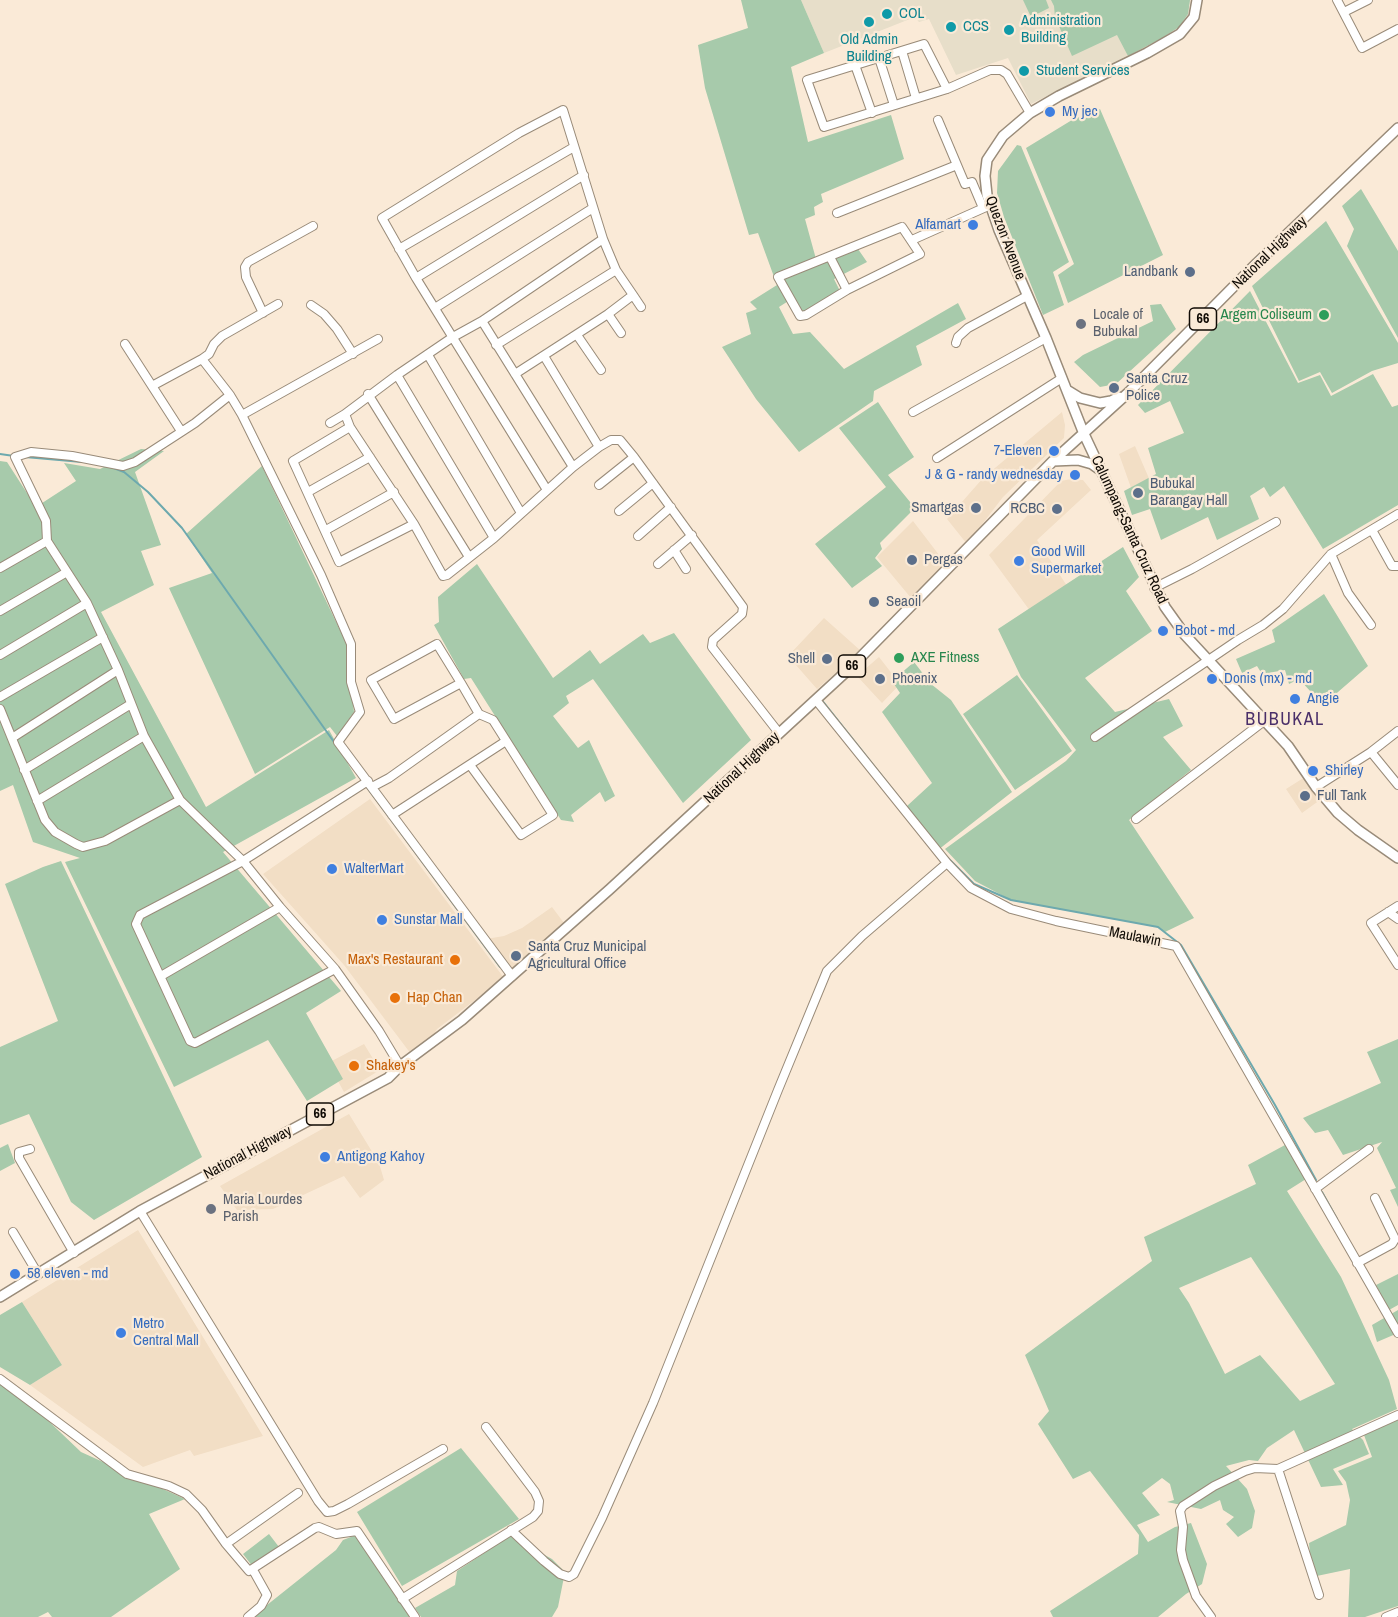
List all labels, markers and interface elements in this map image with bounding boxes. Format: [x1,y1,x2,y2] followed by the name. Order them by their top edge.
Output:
[899,5,924,23] place label: COL
[880,7,894,21] marker: COL
[1021,12,1101,47] place label: Administration Building
[862,15,876,29] marker: Old Admin Building
[963,18,989,36] place label: CCS
[944,20,958,34] marker: CCS
[1002,23,1016,37] marker: Administration Building
[840,31,898,66] place label: Old Admin Building
[1036,62,1130,80] place label: Student Services
[1017,64,1031,78] marker: Student Services
[1062,103,1098,121] place label: My jec
[1043,105,1057,119] marker: My jec
[981,194,1029,282] street label: Quezon Avenue
[1229,213,1311,293] street label: National Highway
[915,216,961,234] place label: Alfamart
[966,218,980,232] marker: Alfamart
[1124,263,1178,281] place label: Landbank
[1183,265,1197,279] marker: Landbank
[1093,306,1143,341] place label: Locale of Bubukal
[1220,306,1312,324] place label: Argem Coliseum
[1190,308,1216,330] road number: 66
[1317,308,1331,322] marker: Argem Coliseum
[1074,317,1088,331] marker: Locale of Bubukal
[1126,370,1188,405] place label: Santa Cruz Police
[1107,381,1121,395] marker: Santa Cruz Police
[993,442,1042,460] place label: 7-Eleven
[1047,444,1061,458] marker: 7-Eleven
[1087,453,1171,607] street label: Calumpang-Santa Cruz Road
[925,466,1063,484] place label: J & G - randy wednesday
[1068,468,1082,482] marker: J & G - randy wednesday
[1150,475,1227,510] place label: Bubukal Barangay Hall
[1131,486,1145,500] marker: Bubukal Barangay Hall
[911,499,964,517] place label: Smartgas
[1010,500,1045,518] place label: RCBC
[969,501,983,515] marker: Smartgas
[1050,502,1064,516] marker: RCBC
[1031,543,1101,578] place label: Good Will Supermarket
[924,551,963,569] place label: Pergas
[905,553,919,567] marker: Pergas
[1012,554,1026,568] marker: Good Will Supermarket
[886,593,921,611] place label: Seaoil
[867,595,881,609] marker: Seaoil
[1175,622,1235,640] place label: Bobot - md
[1156,624,1170,638] marker: Bobot - md
[911,649,979,667] place label: AXE Fitness
[788,650,815,668] place label: Shell
[892,651,906,665] marker: AXE Fitness
[820,652,834,666] marker: Shell
[838,655,866,677] road number: 66
[892,670,937,688] place label: Phoenix
[1224,670,1312,688] place label: Donis (mx) - md
[873,672,887,686] marker: Phoenix
[1205,672,1219,686] marker: Donis (mx) - md
[1307,690,1339,708] place label: Angie
[1288,692,1302,706] marker: Angie
[1245,709,1325,731] district label: BUBUKAL
[700,728,784,808] street label: National Highway
[1325,762,1363,780] place label: Shirley
[1306,764,1320,778] marker: Shirley
[1317,787,1366,805] place label: Full Tank
[1298,789,1312,803] marker: Full Tank
[344,860,404,878] place label: WalterMart
[325,862,339,876] marker: WalterMart
[394,911,462,929] place label: Sunstar Mall
[375,913,389,927] marker: Sunstar Mall
[1107,923,1163,951] street label: Maulawin
[528,938,646,973] place label: Santa Cruz Municipal Agricultural Office
[509,949,523,963] marker: Santa Cruz Municipal Agricultural Office
[348,951,443,969] place label: Max's Restaurant
[448,953,462,967] marker: Max's Restaurant
[407,989,462,1007] place label: Hap Chan
[388,991,402,1005] marker: Hap Chan
[366,1057,416,1075] place label: Shakey's
[347,1059,361,1073] marker: Shakey's
[306,1103,334,1125] road number: 66
[201,1122,295,1184] street label: National Highway
[337,1148,425,1166] place label: Antigong Kahoy
[318,1150,332,1164] marker: Antigong Kahoy
[223,1191,302,1226] place label: Maria Lourdes Parish
[204,1202,218,1216] marker: Maria Lourdes Parish
[27,1265,108,1283] place label: 58 eleven - md
[8,1267,22,1281] marker: 58 eleven - md
[133,1315,199,1350] place label: Metro Central Mall
[114,1326,128,1340] marker: Metro Central Mall

